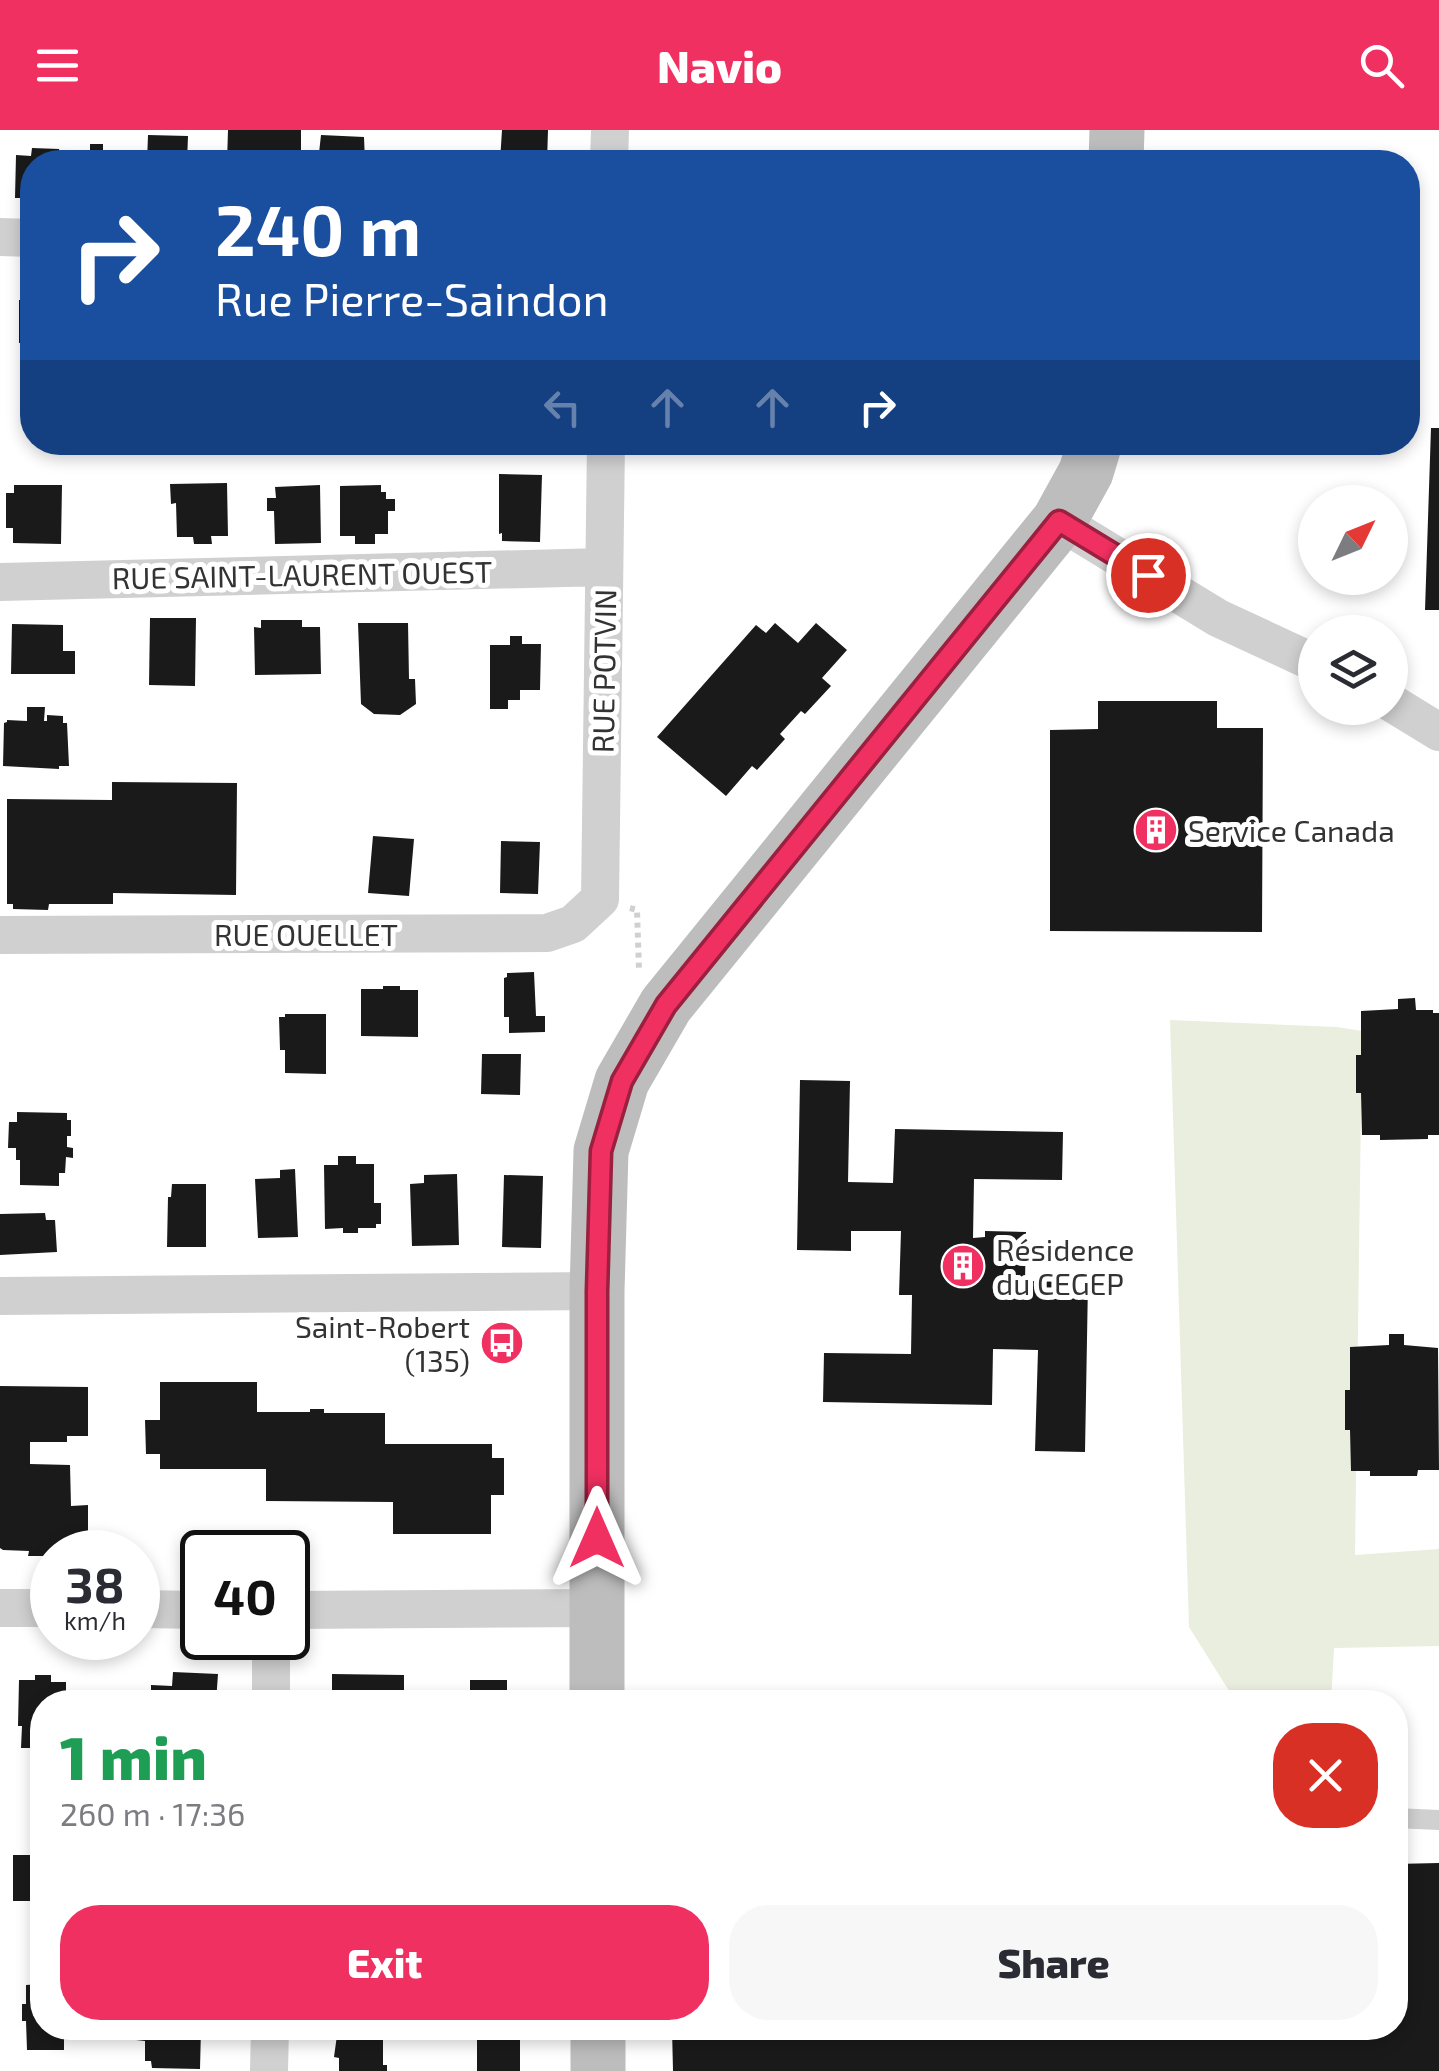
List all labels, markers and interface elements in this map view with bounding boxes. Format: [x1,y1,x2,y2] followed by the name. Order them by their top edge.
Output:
[30,38,85,93] icon: menu
[657,38,782,92] text: Navio
[1354,38,1409,93] icon: search
[215,186,421,270] text: 240 m
[50,190,180,320] icon: right
[215,271,609,325] text: Rue Pierre-Saindon
[535,380,590,435] icon: left
[640,380,695,435] icon: ahead
[745,380,800,435] icon: ahead
[850,380,905,435] icon: right
[1298,485,1408,595] north arrow
[1298,485,1408,725] map controls
[1106,533,1191,618] pin
[1121,548,1176,603] icon: arrive
[111,553,493,595] street label: RUE SAINT-LAURENT OUEST
[584,589,622,753] street label: RUE POTVIN
[1298,615,1408,725] button: layers
[1133,807,1179,853] building icon: Service Canada
[1188,812,1395,848] place label: Service Canada
[214,916,398,952] street label: RUE OUELLET
[996,1231,1134,1301] place label: Résidence du CEGEP
[940,1243,986,1289] building icon: Résidence du CEGEP
[295,1308,470,1378] place label: Saint-Robert (135)
[479,1320,525,1366] bus stop icon: Saint-Robert (135)
[545,1486,649,1590] position arrow
[180,1530,310,1660] speed limit sign: 40
[65,1553,125,1613] text: 38
[64,1605,126,1635] text: km/h
[60,1720,207,1792] text: 1 min
[1273,1723,1378,1828] button: close
[60,1794,245,1832] text: 260 m · 17:36
[60,1905,709,2020] button: Exit
[729,1905,1378,2020] button: Share

